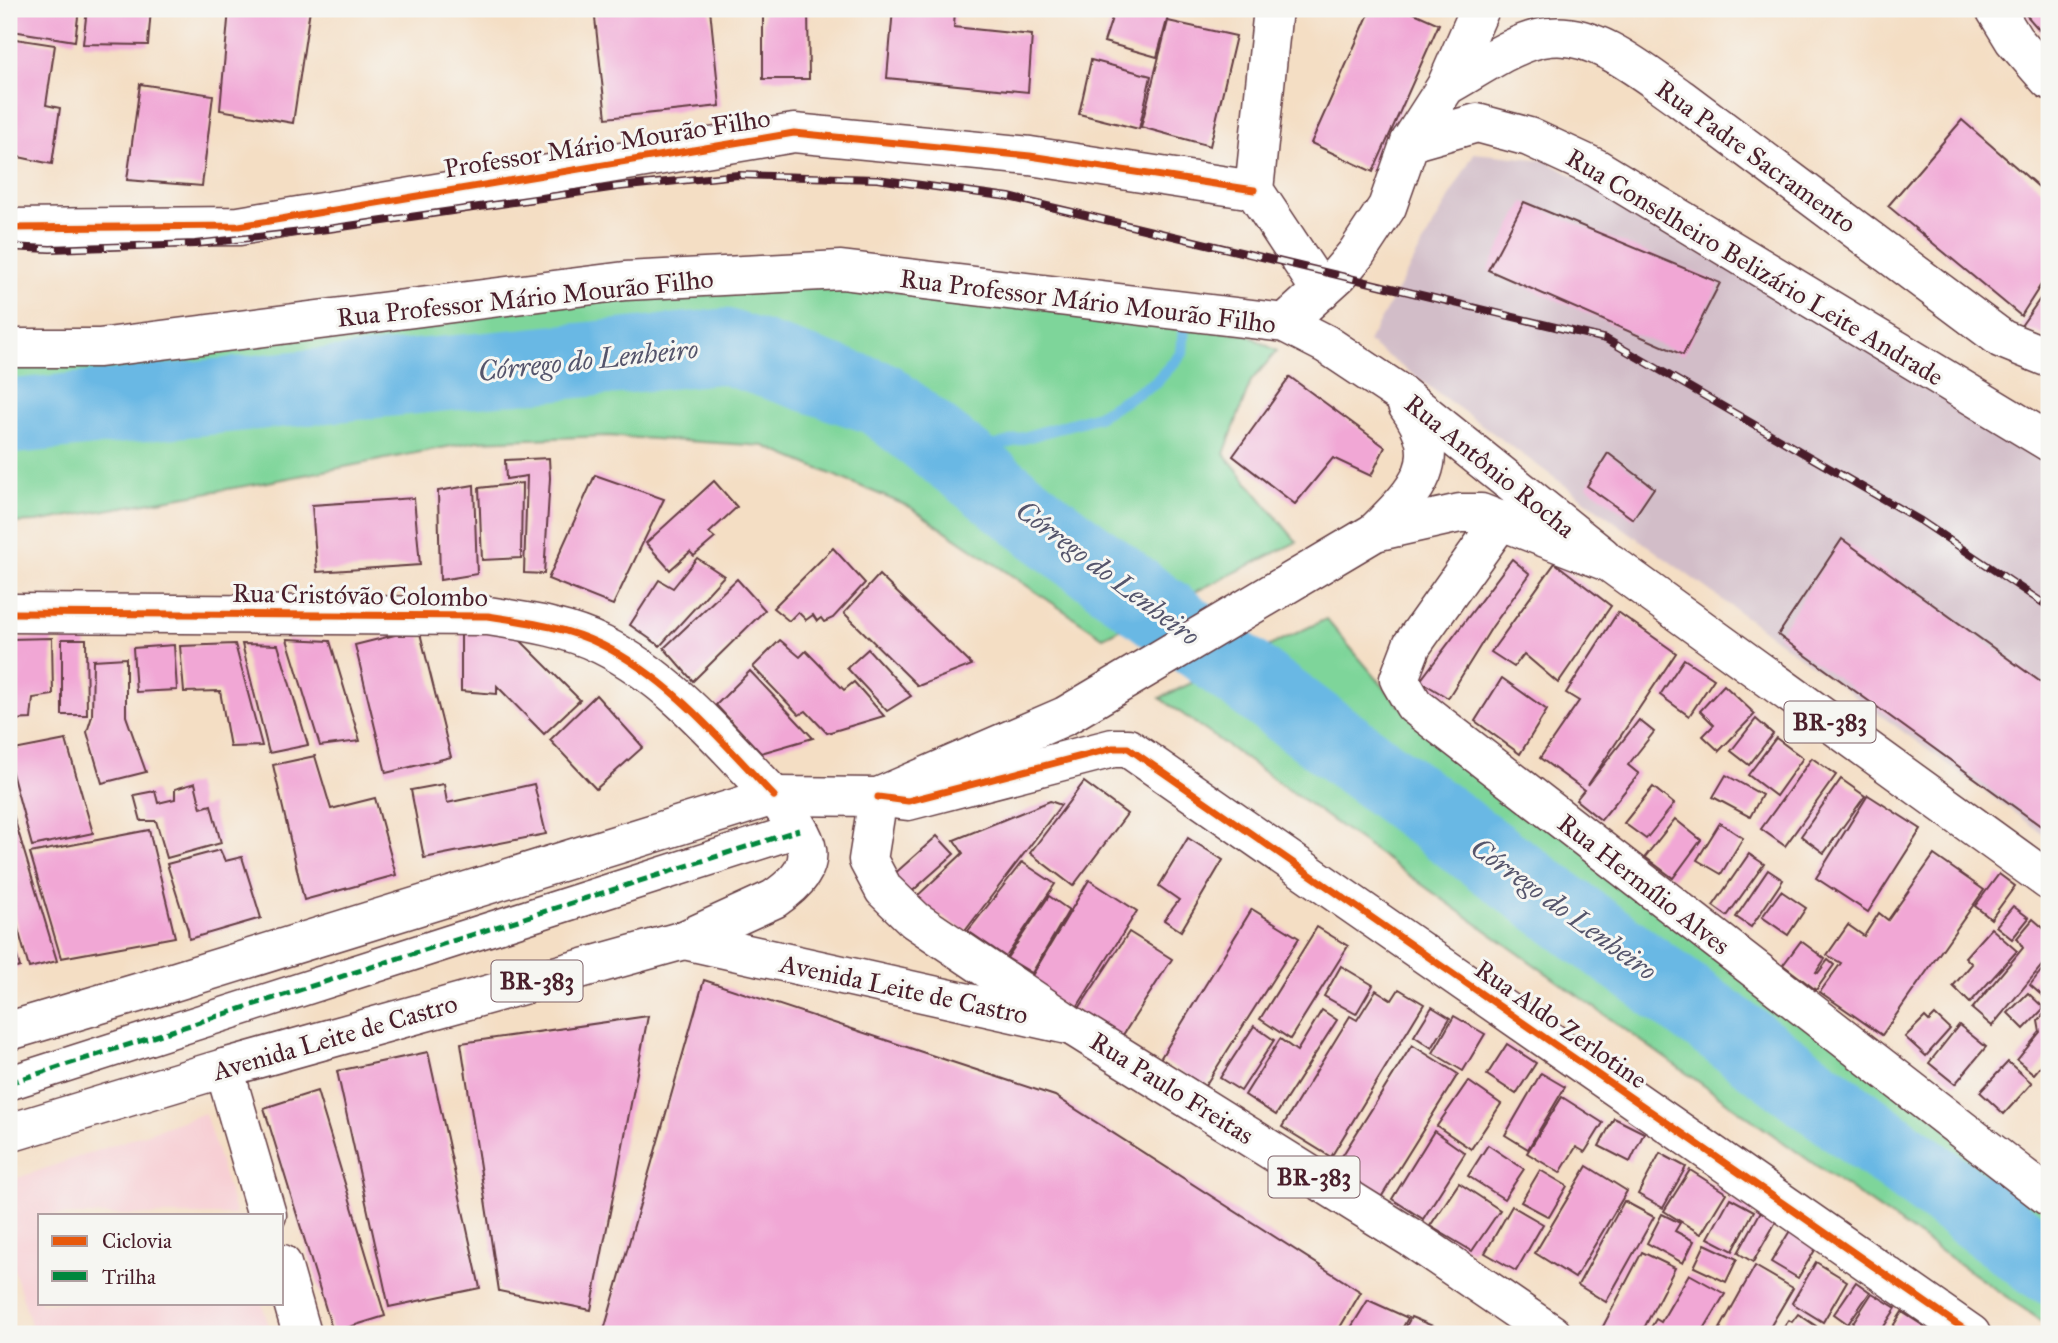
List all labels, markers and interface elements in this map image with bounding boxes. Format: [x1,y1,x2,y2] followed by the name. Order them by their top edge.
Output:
[1650,73,1862,239] street label: Rua Padre Sacramento
[442,101,772,185] street label: Professor Mário Mourão Filho
[1560,141,1950,393] street label: Rua Conselheiro Belizário Leite Andrade
[335,262,715,334] street label: Rua Professor Mário Mourão Filho
[898,262,1278,340] street label: Rua Professor Mário Mourão Filho
[476,331,700,389] water label: Córrego do Lenheiro
[1398,387,1582,545] street label: Rua Antônio Rocha
[1009,492,1207,654] water label: Córrego do Lenheiro
[232,577,488,613] street label: Rua Cristóvão Colombo
[1784,702,1876,742] road number: BR-383
[1551,807,1737,961] street label: Rua Hermílio Alves
[1464,830,1664,988] water label: Córrego do Lenheiro
[776,947,1031,1031] street label: Avenida Leite de Castro
[1469,953,1653,1095] street label: Rua Aldo Zerlotine
[491,960,582,1001] road number: BR-383
[208,987,461,1087] street label: Avenida Leite de Castro
[1084,1025,1260,1151] street label: Rua Paulo Freitas
[1268,1156,1360,1198] road number: BR-383
[38,1214,284,1304] legend
[102,1228,172,1254] text: Ciclovia
[102,1264,156,1290] text: Trilha

